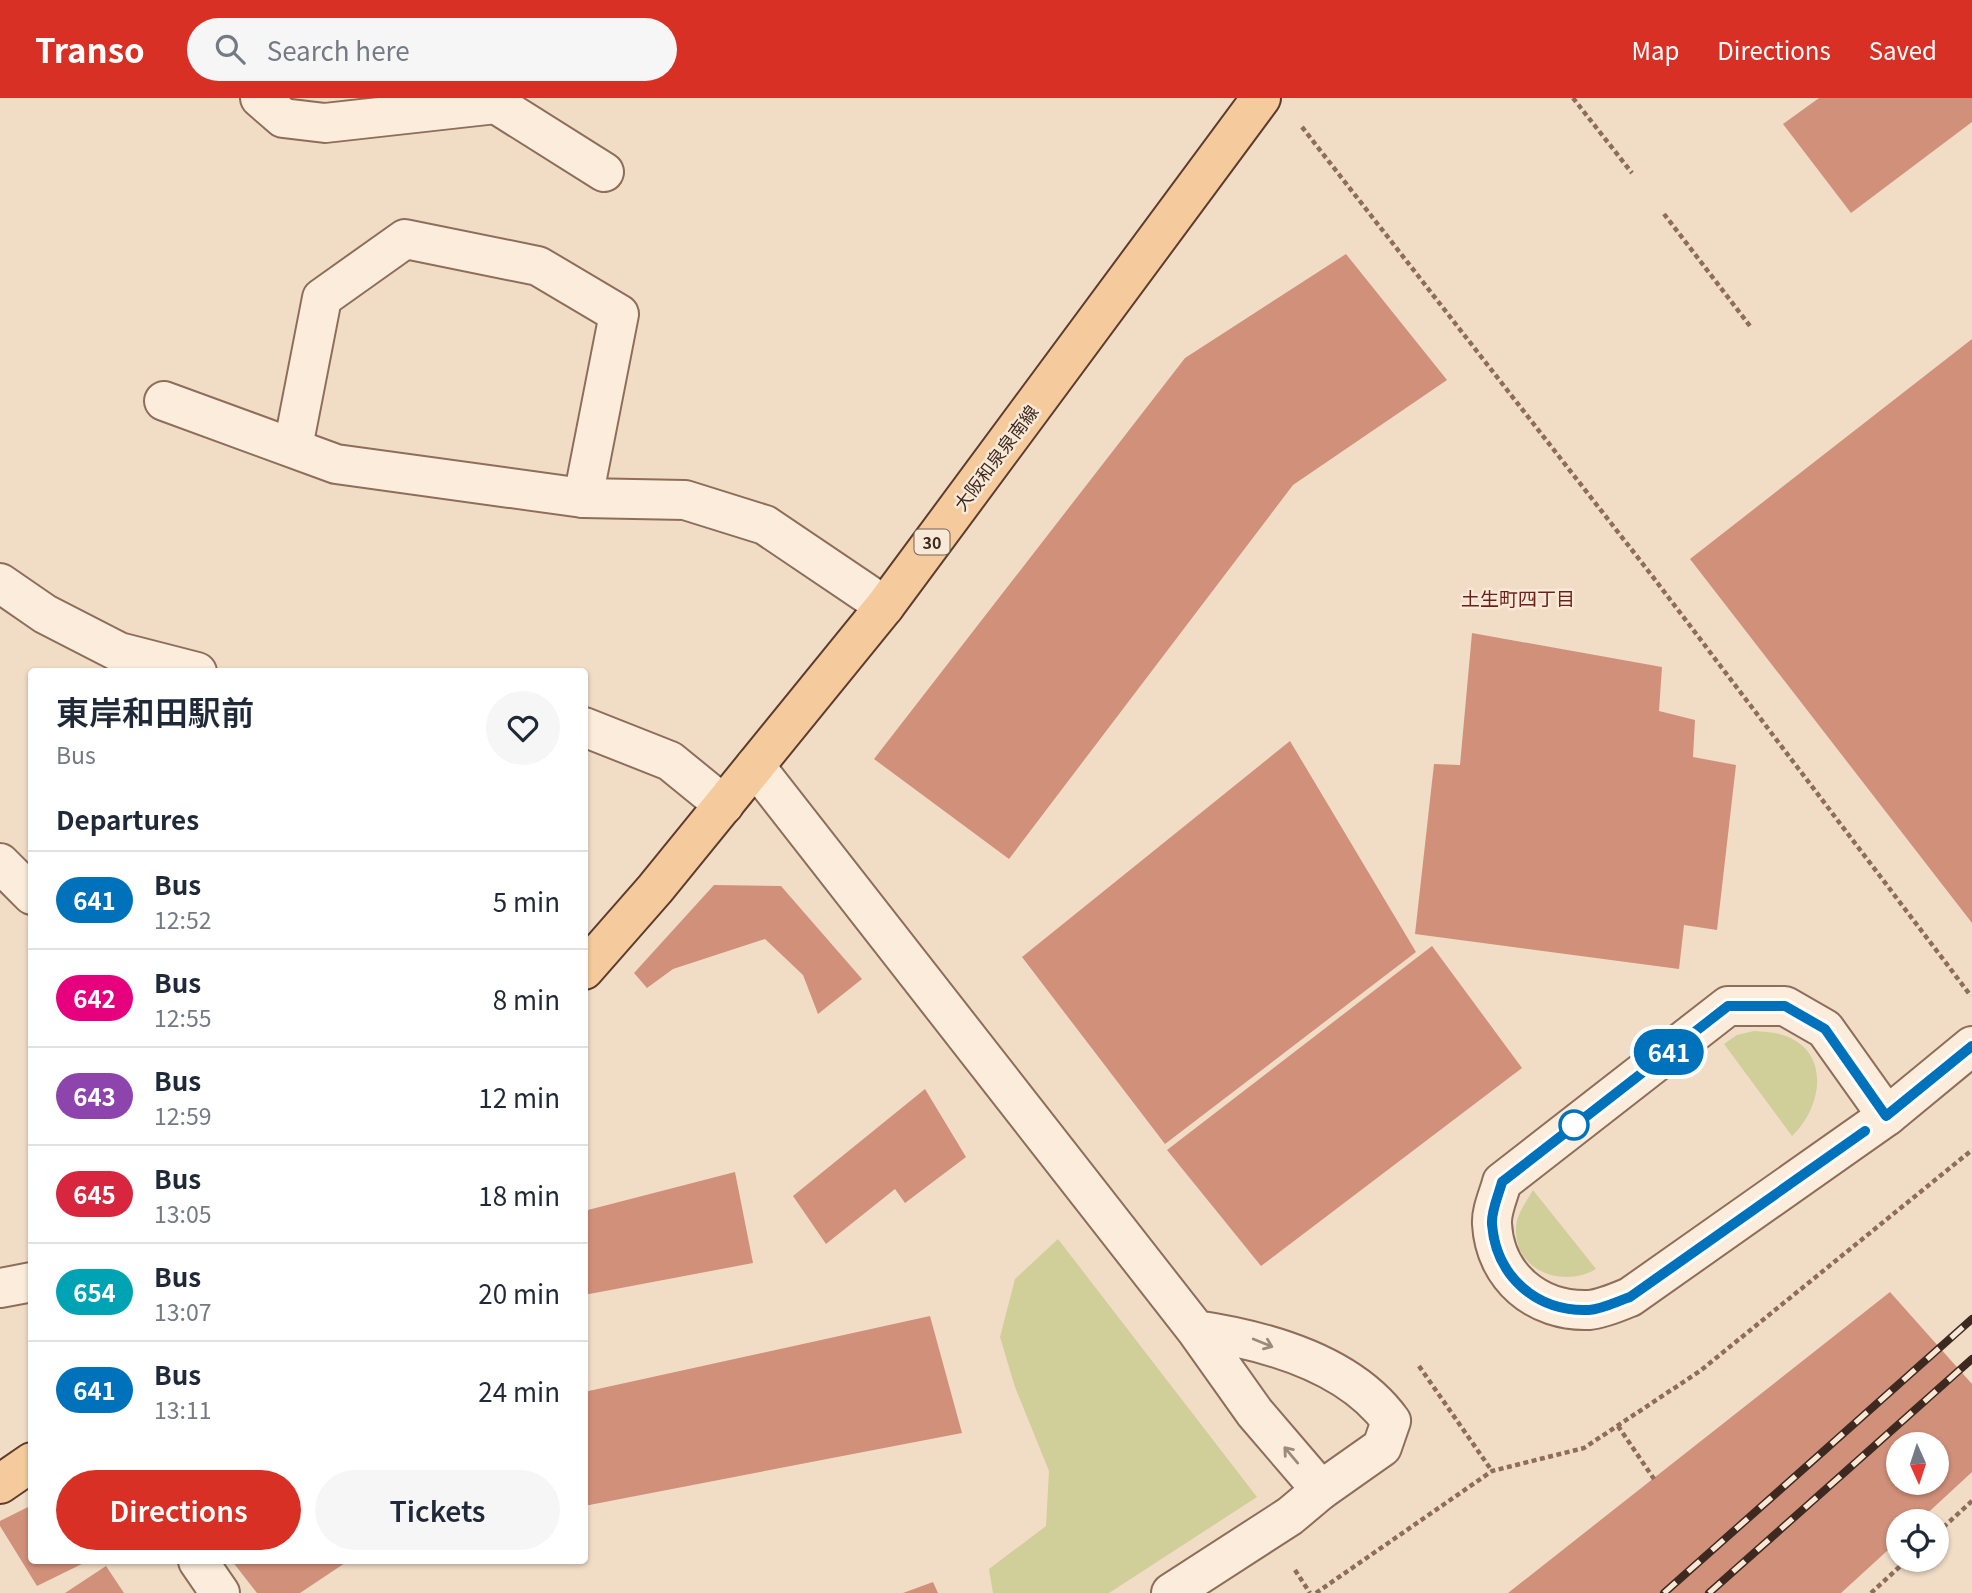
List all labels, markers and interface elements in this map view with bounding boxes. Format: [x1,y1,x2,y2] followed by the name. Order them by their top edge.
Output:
[187,18,677,81] search box
[35,25,145,73] text: Transo
[211,30,249,68] icon: search
[267,31,410,68] text: Search here
[1631,32,1679,67] text: Map
[1717,32,1831,67] text: Directions
[1869,32,1937,67] text: Saved
[947,399,1043,515] street label: 大阪和泉泉南線
[914,530,950,555] road number: 30
[1461,584,1575,611] district label: 土生町四丁目
[56,687,254,735] text: 東岸和田駅前
[486,691,560,765] button: heart
[56,737,96,771] text: Bus
[56,800,199,837] text: Departures
[154,865,201,902] text: Bus
[73,882,116,917] text: 641
[493,882,560,919] text: 5 min
[154,902,211,936] text: 12:52
[154,963,201,1000] text: Bus
[73,980,116,1015] text: 642
[493,980,560,1017] text: 8 min
[154,1000,211,1034] text: 12:55
[1629,1029,1709,1075] line badge: 641
[1648,1034,1690,1069] text: 641
[154,1061,201,1098] text: Bus
[73,1078,116,1113] text: 643
[478,1078,560,1115] text: 12 min
[154,1098,211,1132] text: 12:59
[1559,1110,1589,1140] unlabelled marker
[154,1159,201,1196] text: Bus
[73,1176,116,1211] text: 645
[478,1176,560,1213] text: 18 min
[154,1196,211,1230] text: 13:05
[154,1257,201,1294] text: Bus
[73,1274,116,1309] text: 654
[478,1274,560,1311] text: 20 min
[154,1294,211,1328] text: 13:07
[1251,1338,1273,1351] one-way arrow
[154,1355,201,1392] text: Bus
[73,1372,116,1407] text: 641
[478,1372,560,1409] text: 24 min
[154,1392,211,1426] text: 13:11
[1886,1432,1950,1494] north arrow
[1886,1432,1949,1572] map controls
[1283,1447,1299,1465] one-way arrow
[56,1470,301,1550] button: Directions
[315,1470,560,1550] button: Tickets
[1886,1509,1949,1572] button: locate

